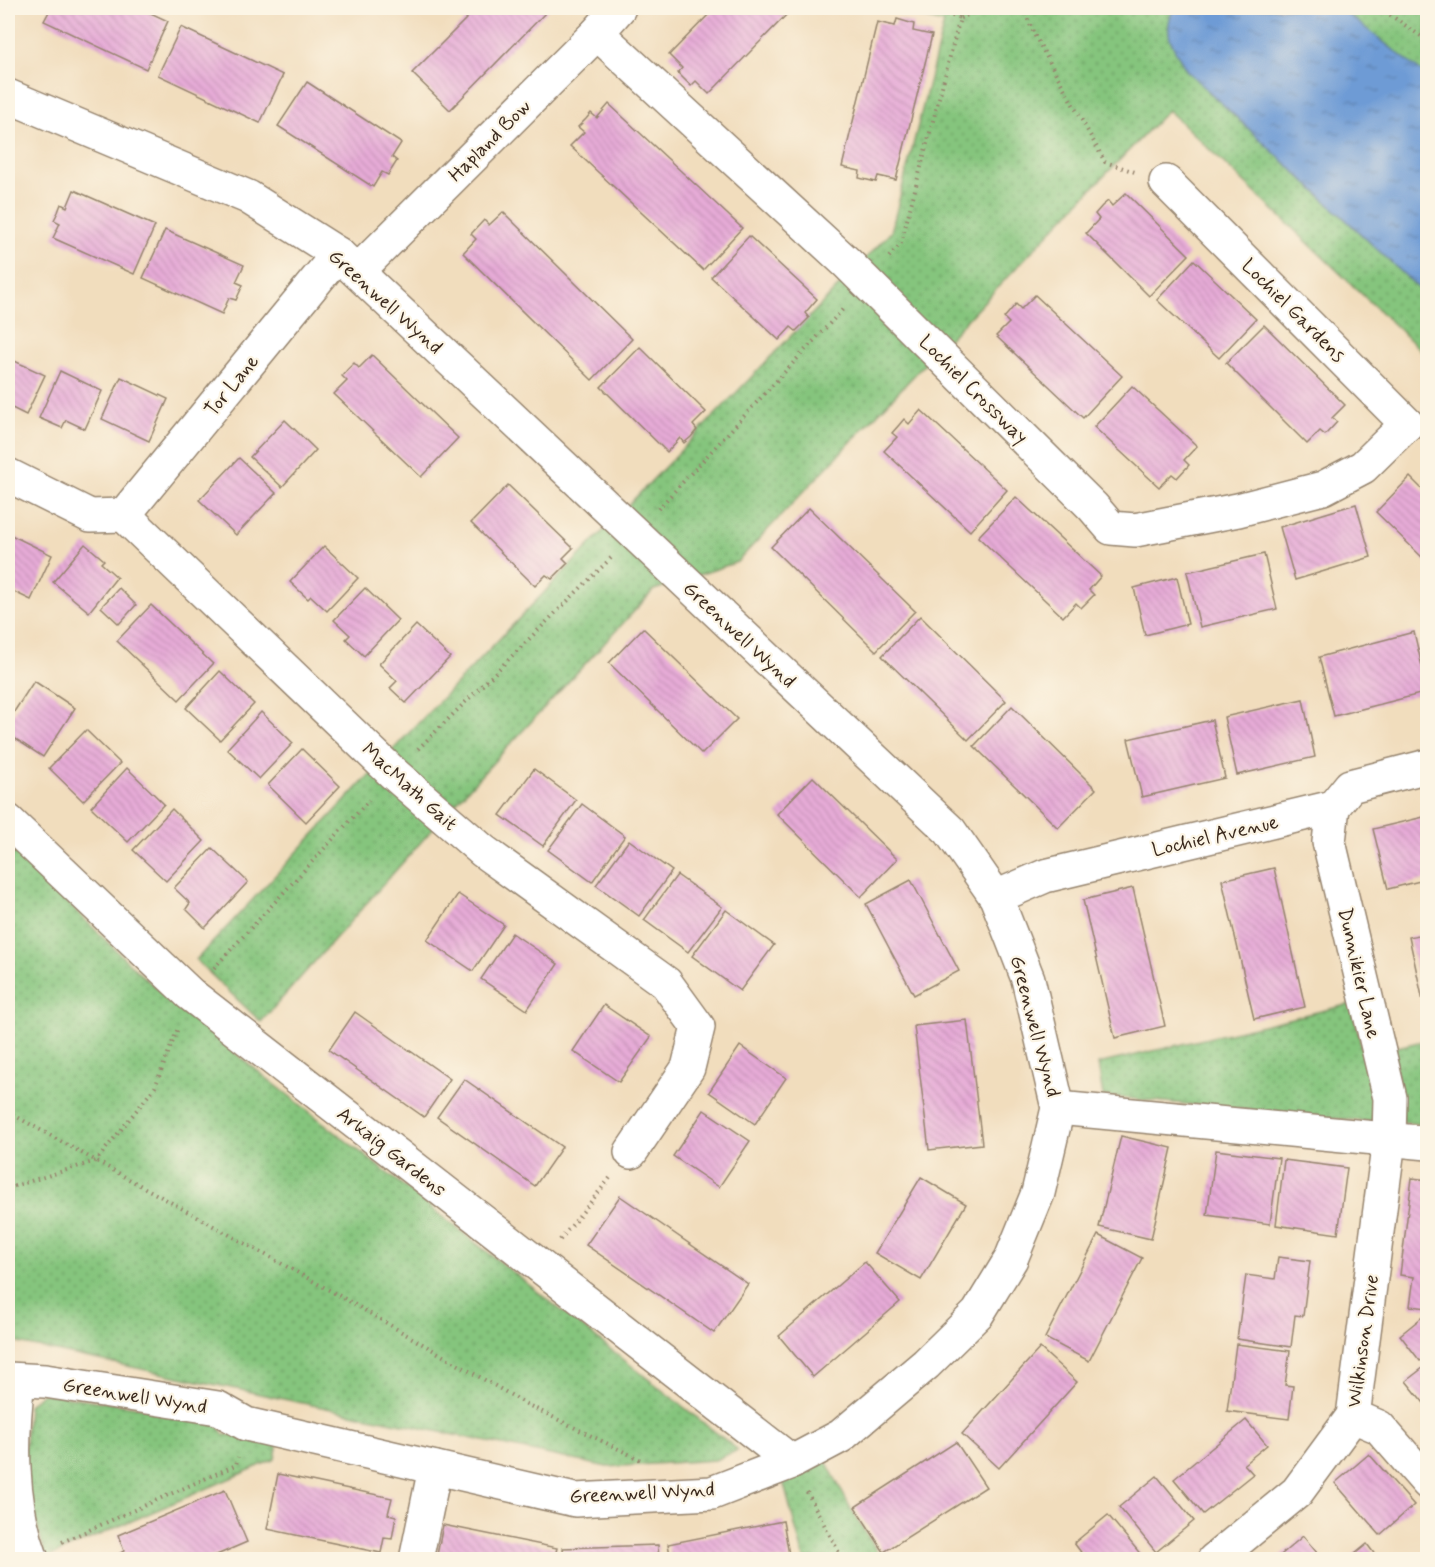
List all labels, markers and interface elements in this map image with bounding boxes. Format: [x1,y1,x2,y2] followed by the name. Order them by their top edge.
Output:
[443,94,537,188] street label: Hapland Bow
[322,243,448,361] street label: Greenwell Wynd
[1235,253,1351,369] street label: Lochiel Gardens
[912,329,1034,451] street label: Lochiel Crossway
[199,349,266,423] street label: Tor Lane
[677,576,801,695] street label: Greenwell Wynd
[355,737,463,837] street label: MacMath Gait
[1149,809,1281,864] street label: Lochiel Avenue
[1330,905,1387,1041] street label: Dunnikier Lane
[1003,953,1066,1100] street label: Greenwell Wynd
[330,1101,451,1204] street label: Arkaig Gardens
[1341,1273,1386,1409] street label: Wilkinson Drive
[61,1372,209,1421] street label: Greenwell Wynd
[569,1476,715,1511] street label: Greenwell Wynd

